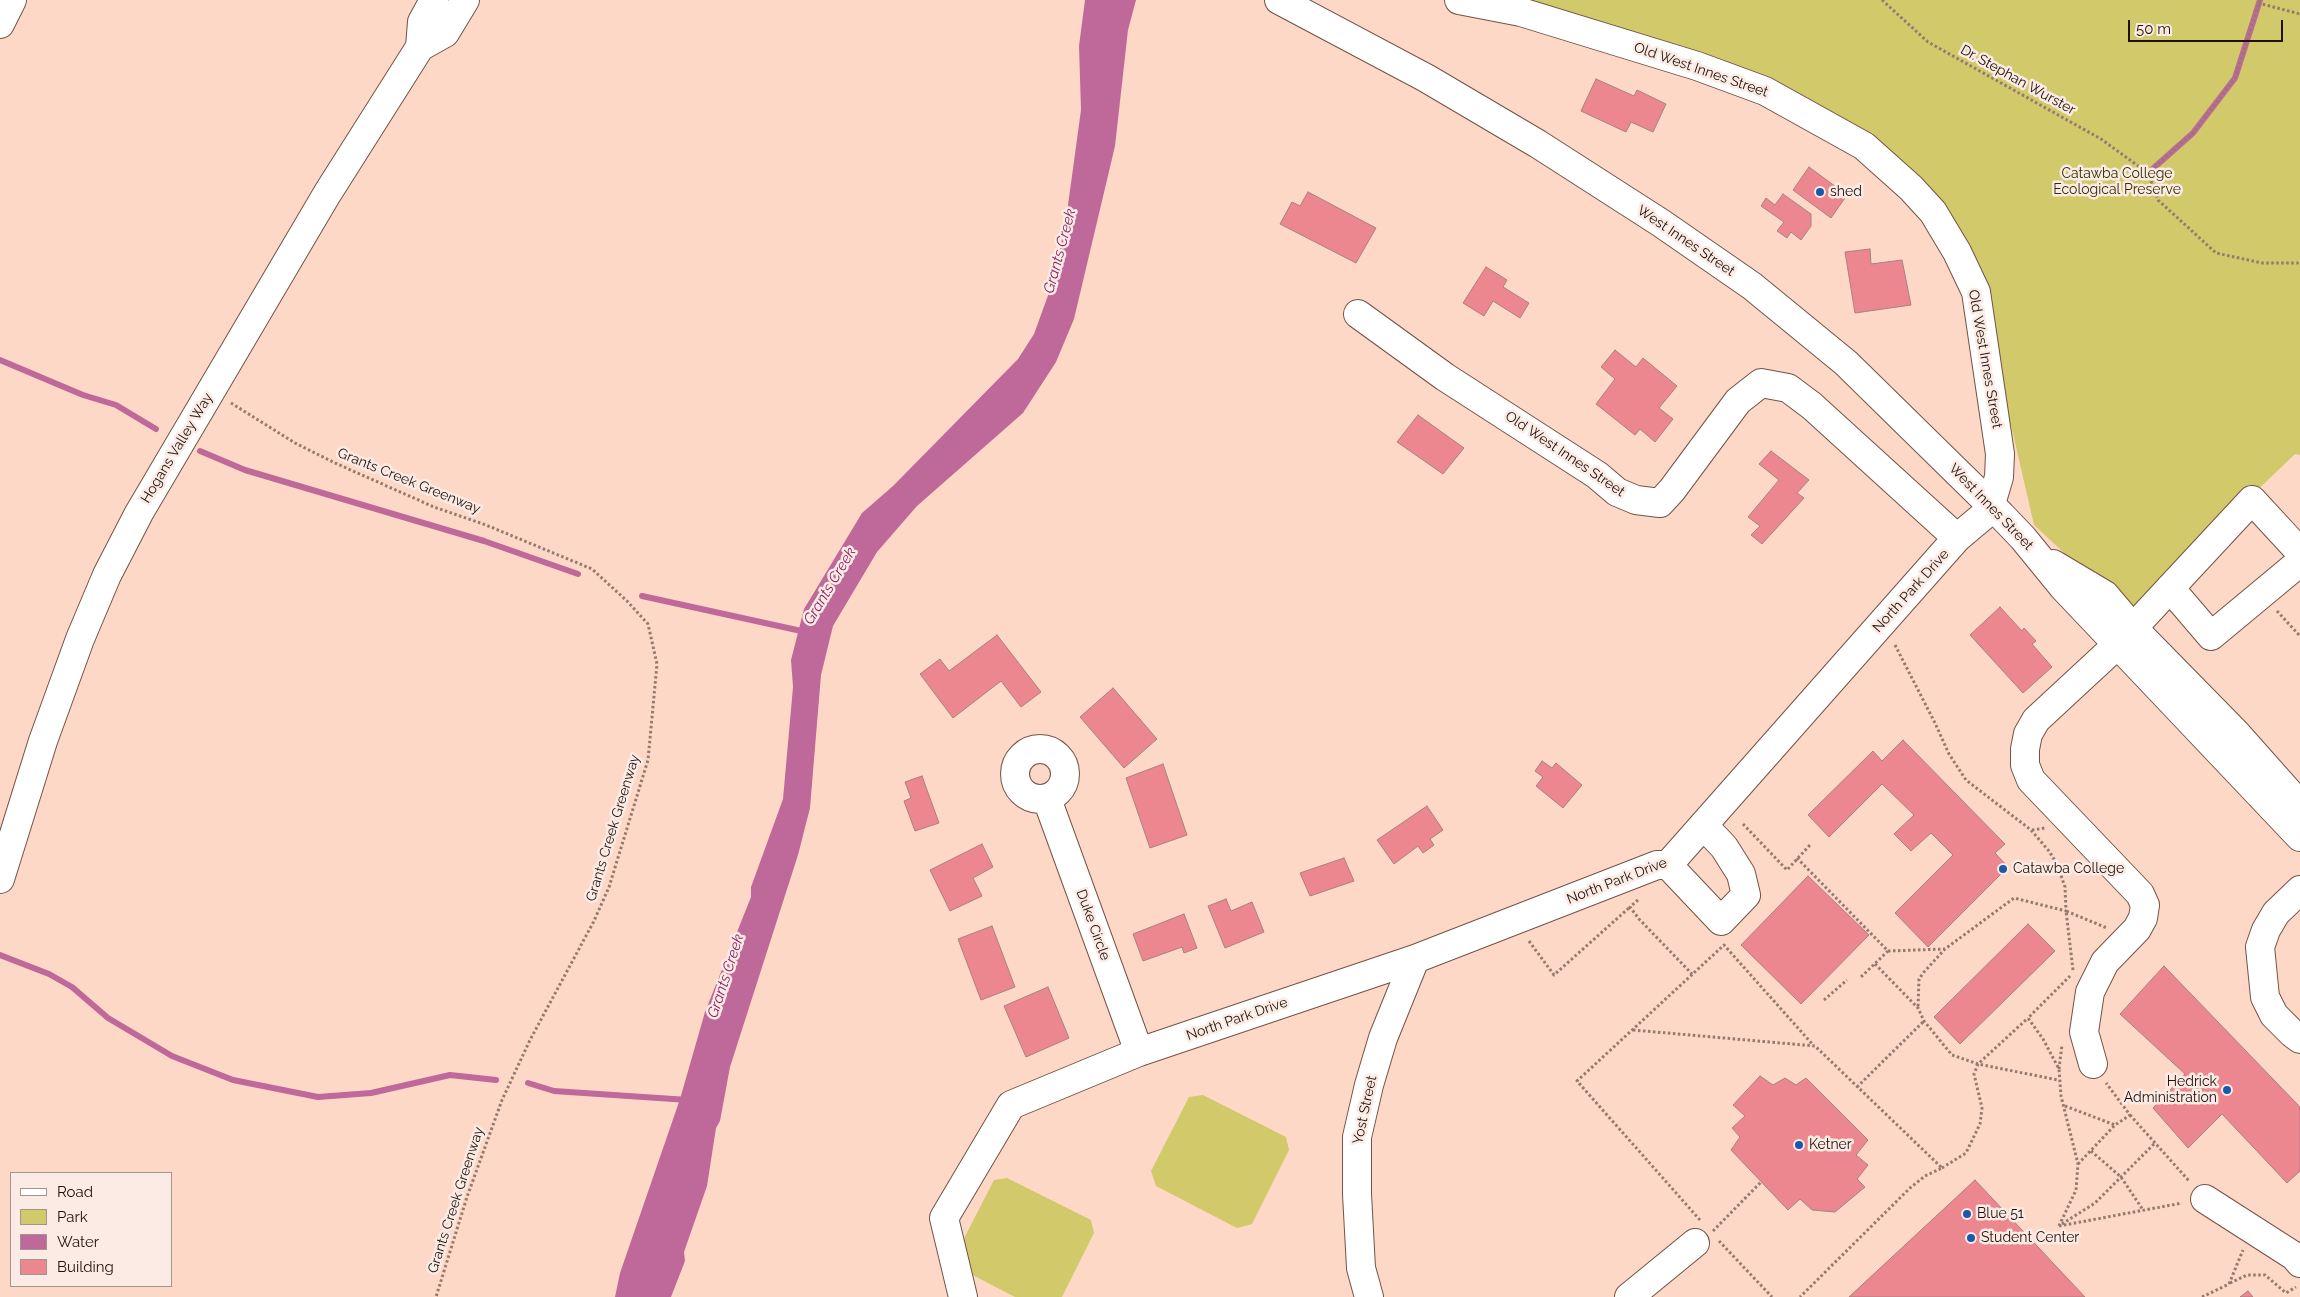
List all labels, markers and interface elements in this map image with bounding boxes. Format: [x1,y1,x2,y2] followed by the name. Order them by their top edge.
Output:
[2130,10,2285,42] scale bar
[2136,20,2171,38] text: 50 m
[1632,39,1770,101] street label: Old West Innes Street
[1958,41,2078,119] street label: Dr. Stephan Wurster
[2053,166,2181,198] park label: Catawba College Ecological Preserve
[1830,184,1862,200] place label: shed
[1814,186,1826,198] marker: shed
[1634,202,1738,280] street label: West Innes Street
[1040,207,1080,295] water label: Grants Creek
[1965,288,2005,430] street label: Old West Innes Street
[138,390,216,506] street label: Hogans Valley Way
[1502,408,1628,500] street label: Old West Innes Street
[335,445,483,517] street label: Grants Creek Greenway
[1945,460,2037,554] street label: West Innes Street
[800,544,860,628] water label: Grants Creek
[1869,546,1953,636] street label: North Park Drive
[583,753,643,903] street label: Grants Creek Greenway
[1565,854,1669,908] street label: North Park Drive
[2013,861,2124,877] place label: Catawba College
[1997,863,2009,875] marker: Catawba College
[1072,887,1114,963] street label: Duke Circle
[704,932,748,1020] water label: Grants Creek
[1184,994,1290,1044] street label: North Park Drive
[1350,1074,1380,1146] street label: Yost Street
[2124,1074,2217,1106] place label: Hedrick Administration
[2221,1084,2233,1096] marker: Hedrick Administration
[424,1125,488,1275] street label: Grants Creek Greenway
[1809,1137,1852,1153] place label: Ketner
[1793,1139,1805,1151] marker: Ketner
[10,1172,172,1287] legend
[57,1183,93,1201] text: Road
[1977,1206,2024,1222] place label: Blue 51
[57,1208,88,1226] text: Park
[1961,1208,1973,1220] marker: Blue 51
[1981,1230,2079,1246] place label: Student Center
[1965,1232,1977,1244] marker: Student Center
[57,1233,99,1251] text: Water
[57,1258,114,1276] text: Building

